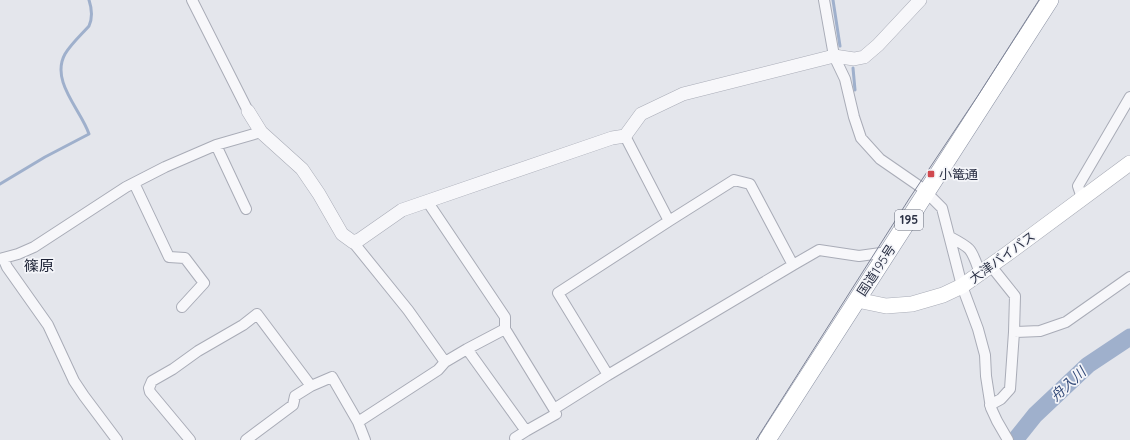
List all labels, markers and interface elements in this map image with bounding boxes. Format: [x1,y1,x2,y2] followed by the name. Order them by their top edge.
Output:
[939,166,978,182] place label: 小篭通
[926,169,936,179] marker: 小篭通
[895,210,923,230] road number: 195
[966,228,1038,286] street label: 大津バイパス
[853,241,899,299] street label: 国道195号
[24,256,54,275] district label: 篠原
[1047,362,1091,405] water label: 舟入川

